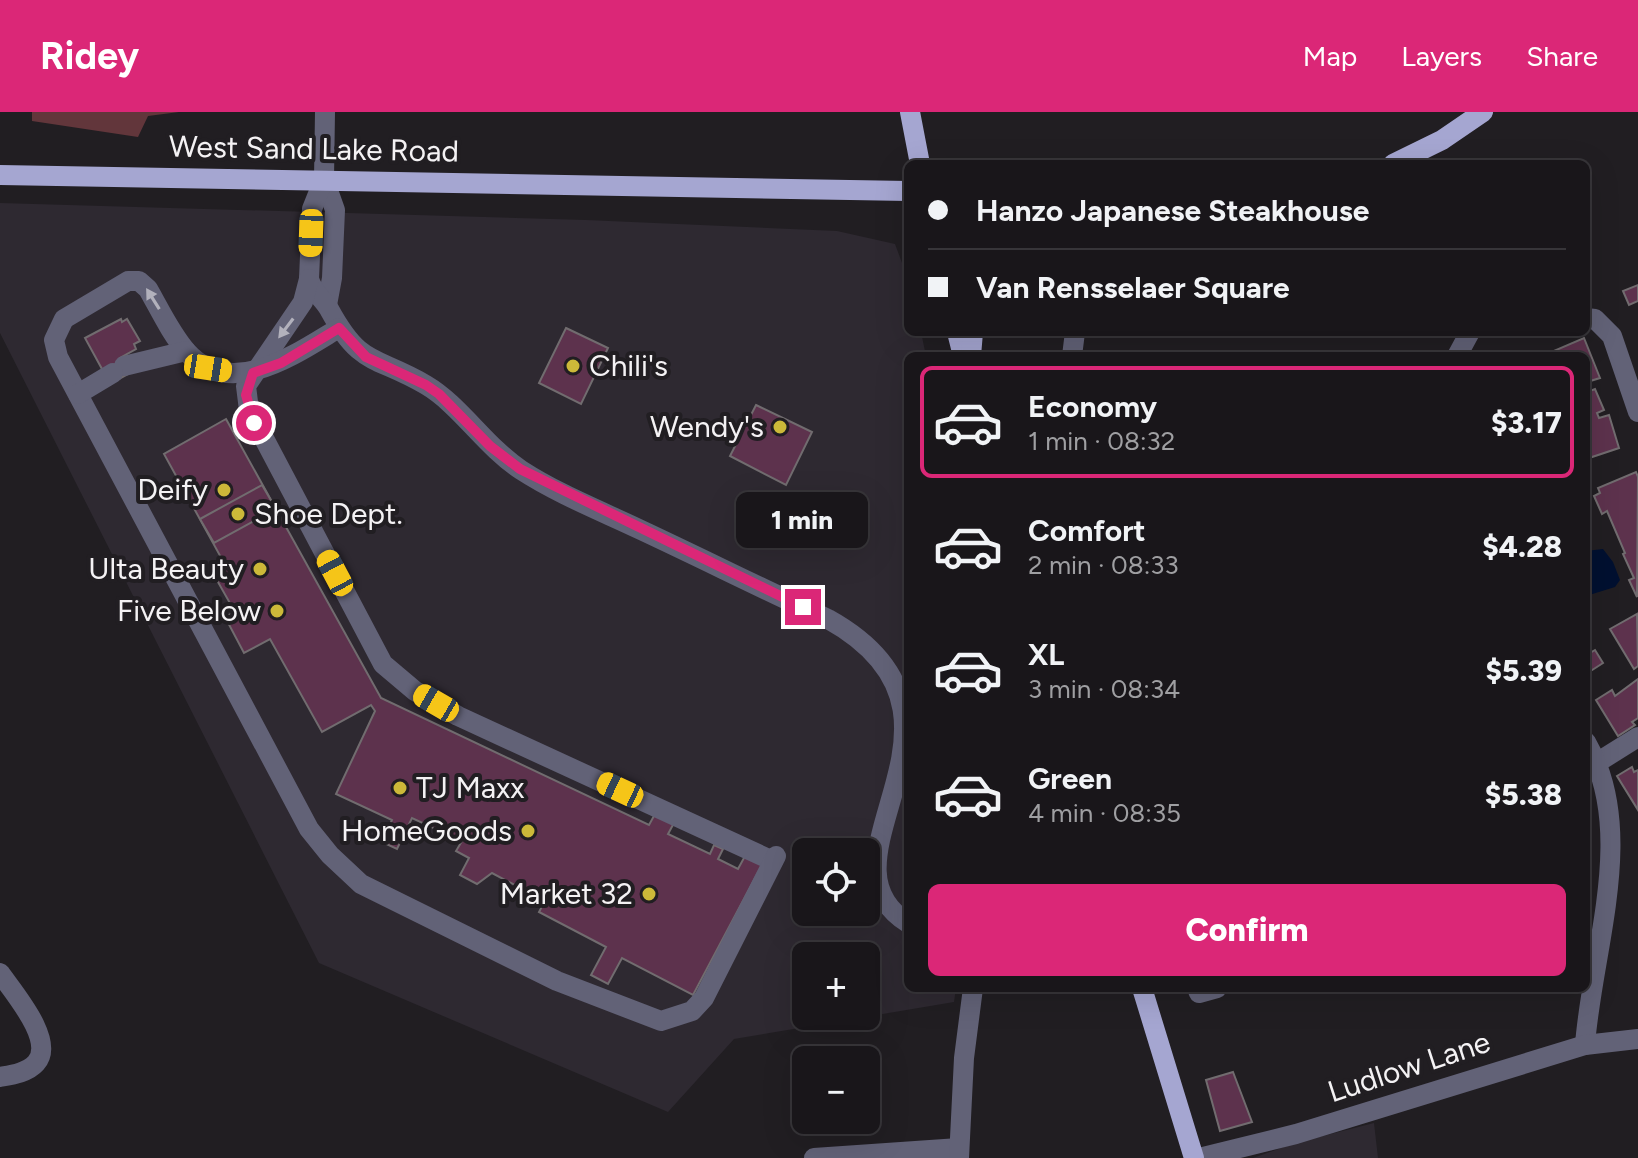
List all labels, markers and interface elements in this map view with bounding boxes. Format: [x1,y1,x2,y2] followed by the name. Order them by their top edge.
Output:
[40,33,139,79] text: Ridey
[1303,39,1357,73] text: Map
[1401,39,1482,73] text: Layers
[1526,39,1598,73] text: Share
[169,127,459,170] street label: West Sand Lake Road
[976,192,1369,229] text: Hanzo Japanese Steakhouse
[298,209,324,257] car
[976,269,1290,306] text: Van Rensselaer Square
[147,288,161,310] one-way arrow
[278,318,294,338] one-way arrow
[589,347,668,384] place label: Chili's
[182,352,234,384] car
[564,357,582,375] marker: Chili's
[932,386,1004,458] icon: car
[1028,388,1157,425] text: Economy
[1491,404,1562,441] text: $3.17
[236,405,272,441] route start
[650,408,764,445] place label: Wendy's
[771,418,789,436] marker: Wendy's
[1028,425,1175,457] text: 1 min · 08:32
[137,471,208,508] place label: Deify
[215,481,233,499] marker: Deify
[737,491,869,547] callout: 1 min
[254,495,403,532] place label: Shoe Dept.
[771,504,833,536] text: 1 min
[229,505,247,523] marker: Shoe Dept.
[932,510,1004,582] icon: car
[1028,512,1146,549] text: Comfort
[1482,528,1562,565] text: $4.28
[313,546,357,600] car
[1028,549,1179,581] text: 2 min · 08:33
[88,550,244,587] place label: Ulta Beauty
[251,560,269,578] marker: Ulta Beauty
[785,589,821,625] route end
[117,592,261,629] place label: Five Below
[268,602,286,620] marker: Five Below
[932,634,1004,706] icon: car
[1028,636,1064,673] text: XL
[1486,652,1562,689] text: $5.39
[1028,673,1180,705] text: 3 min · 08:34
[409,681,463,725] car
[932,758,1004,830] icon: car
[1028,760,1112,797] text: Green
[416,769,525,806] place label: TJ Maxx
[593,769,647,811] car
[1485,776,1562,813] text: $5.38
[391,779,409,797] marker: TJ Maxx
[1028,797,1181,829] text: 4 min · 08:35
[341,812,512,849] place label: HomeGoods
[519,822,537,840] marker: HomeGoods
[792,838,880,1134] map controls
[792,838,880,926] button: locate
[500,875,633,912] place label: Market 32
[928,884,1566,976] button: Confirm
[640,885,658,903] marker: Market 32
[792,942,880,1030] button: +
[1323,1023,1495,1110] street label: Ludlow Lane
[792,1046,880,1134] button: −

